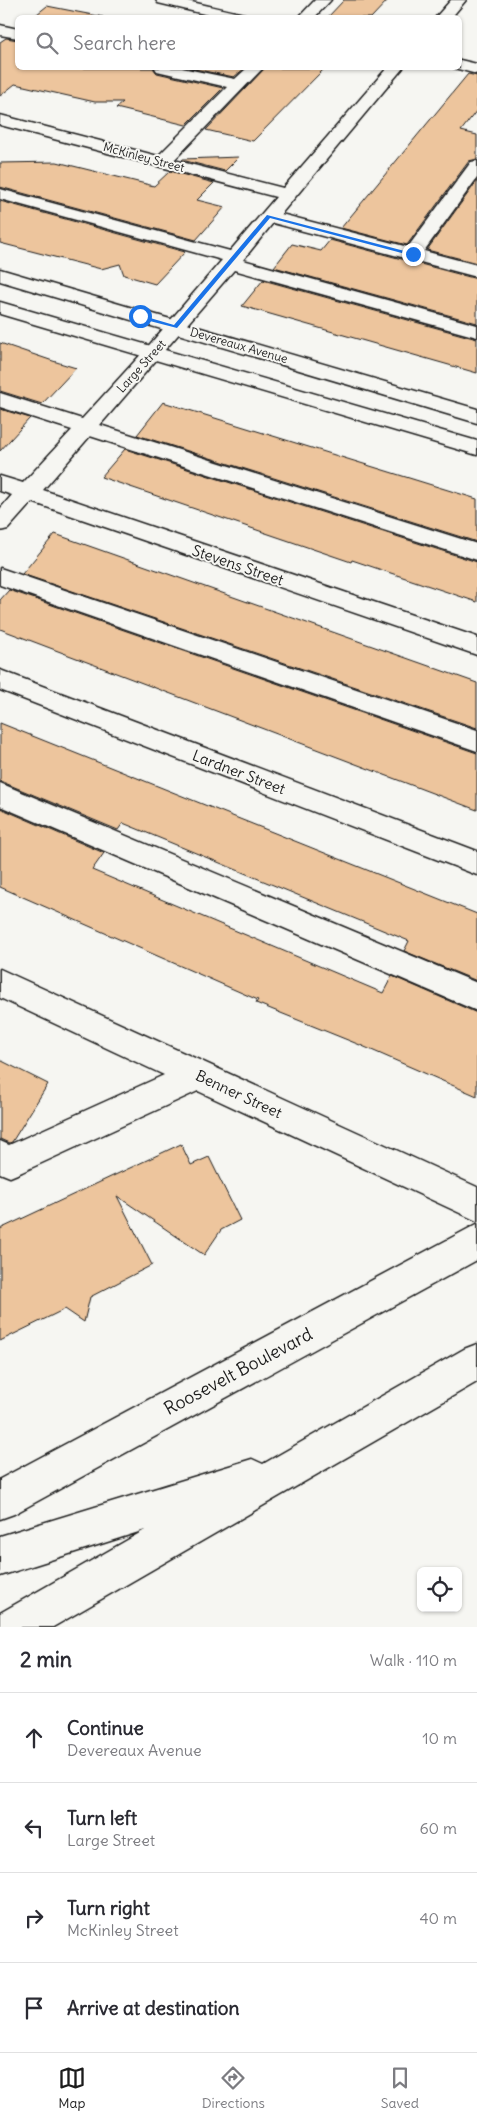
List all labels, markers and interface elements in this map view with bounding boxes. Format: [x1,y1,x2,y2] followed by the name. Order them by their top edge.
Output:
[15,15,462,70] search box
[33,29,61,57] icon: search
[73,31,176,55] text: Search here
[102,139,186,175] street label: McKinley Street
[402,243,425,266] route end
[129,305,152,328] route start
[188,324,290,366] street label: Devereaux Avenue
[113,336,169,396] street label: Large Street
[190,540,286,590] street label: Stevens Street
[190,746,288,798] street label: Lardner Street
[193,1066,285,1122] street label: Benner Street
[160,1322,317,1420] street label: Roosevelt Boulevard
[417,1567,462,1612] map controls
[417,1567,462,1612] button: locate
[20,1646,72,1673] text: 2 min
[370,1650,457,1670] text: Walk · 110 m
[67,1716,144,1740] text: Continue
[20,1724,48,1752] icon: ahead
[422,1728,457,1748] text: 10 m
[67,1740,202,1760] text: Devereaux Avenue
[67,1806,137,1830] text: Turn left
[20,1814,48,1842] icon: left
[419,1818,457,1838] text: 60 m
[67,1830,155,1850] text: Large Street
[67,1896,150,1920] text: Turn right
[20,1904,48,1932] icon: right
[419,1908,457,1928] text: 40 m
[67,1920,179,1940] text: McKinley Street
[20,1994,48,2022] icon: arrive
[67,1996,240,2020] text: Arrive at destination
[58,2064,86,2112] tab: Map
[202,2064,265,2112] tab: Directions
[381,2064,419,2112] tab: Saved

